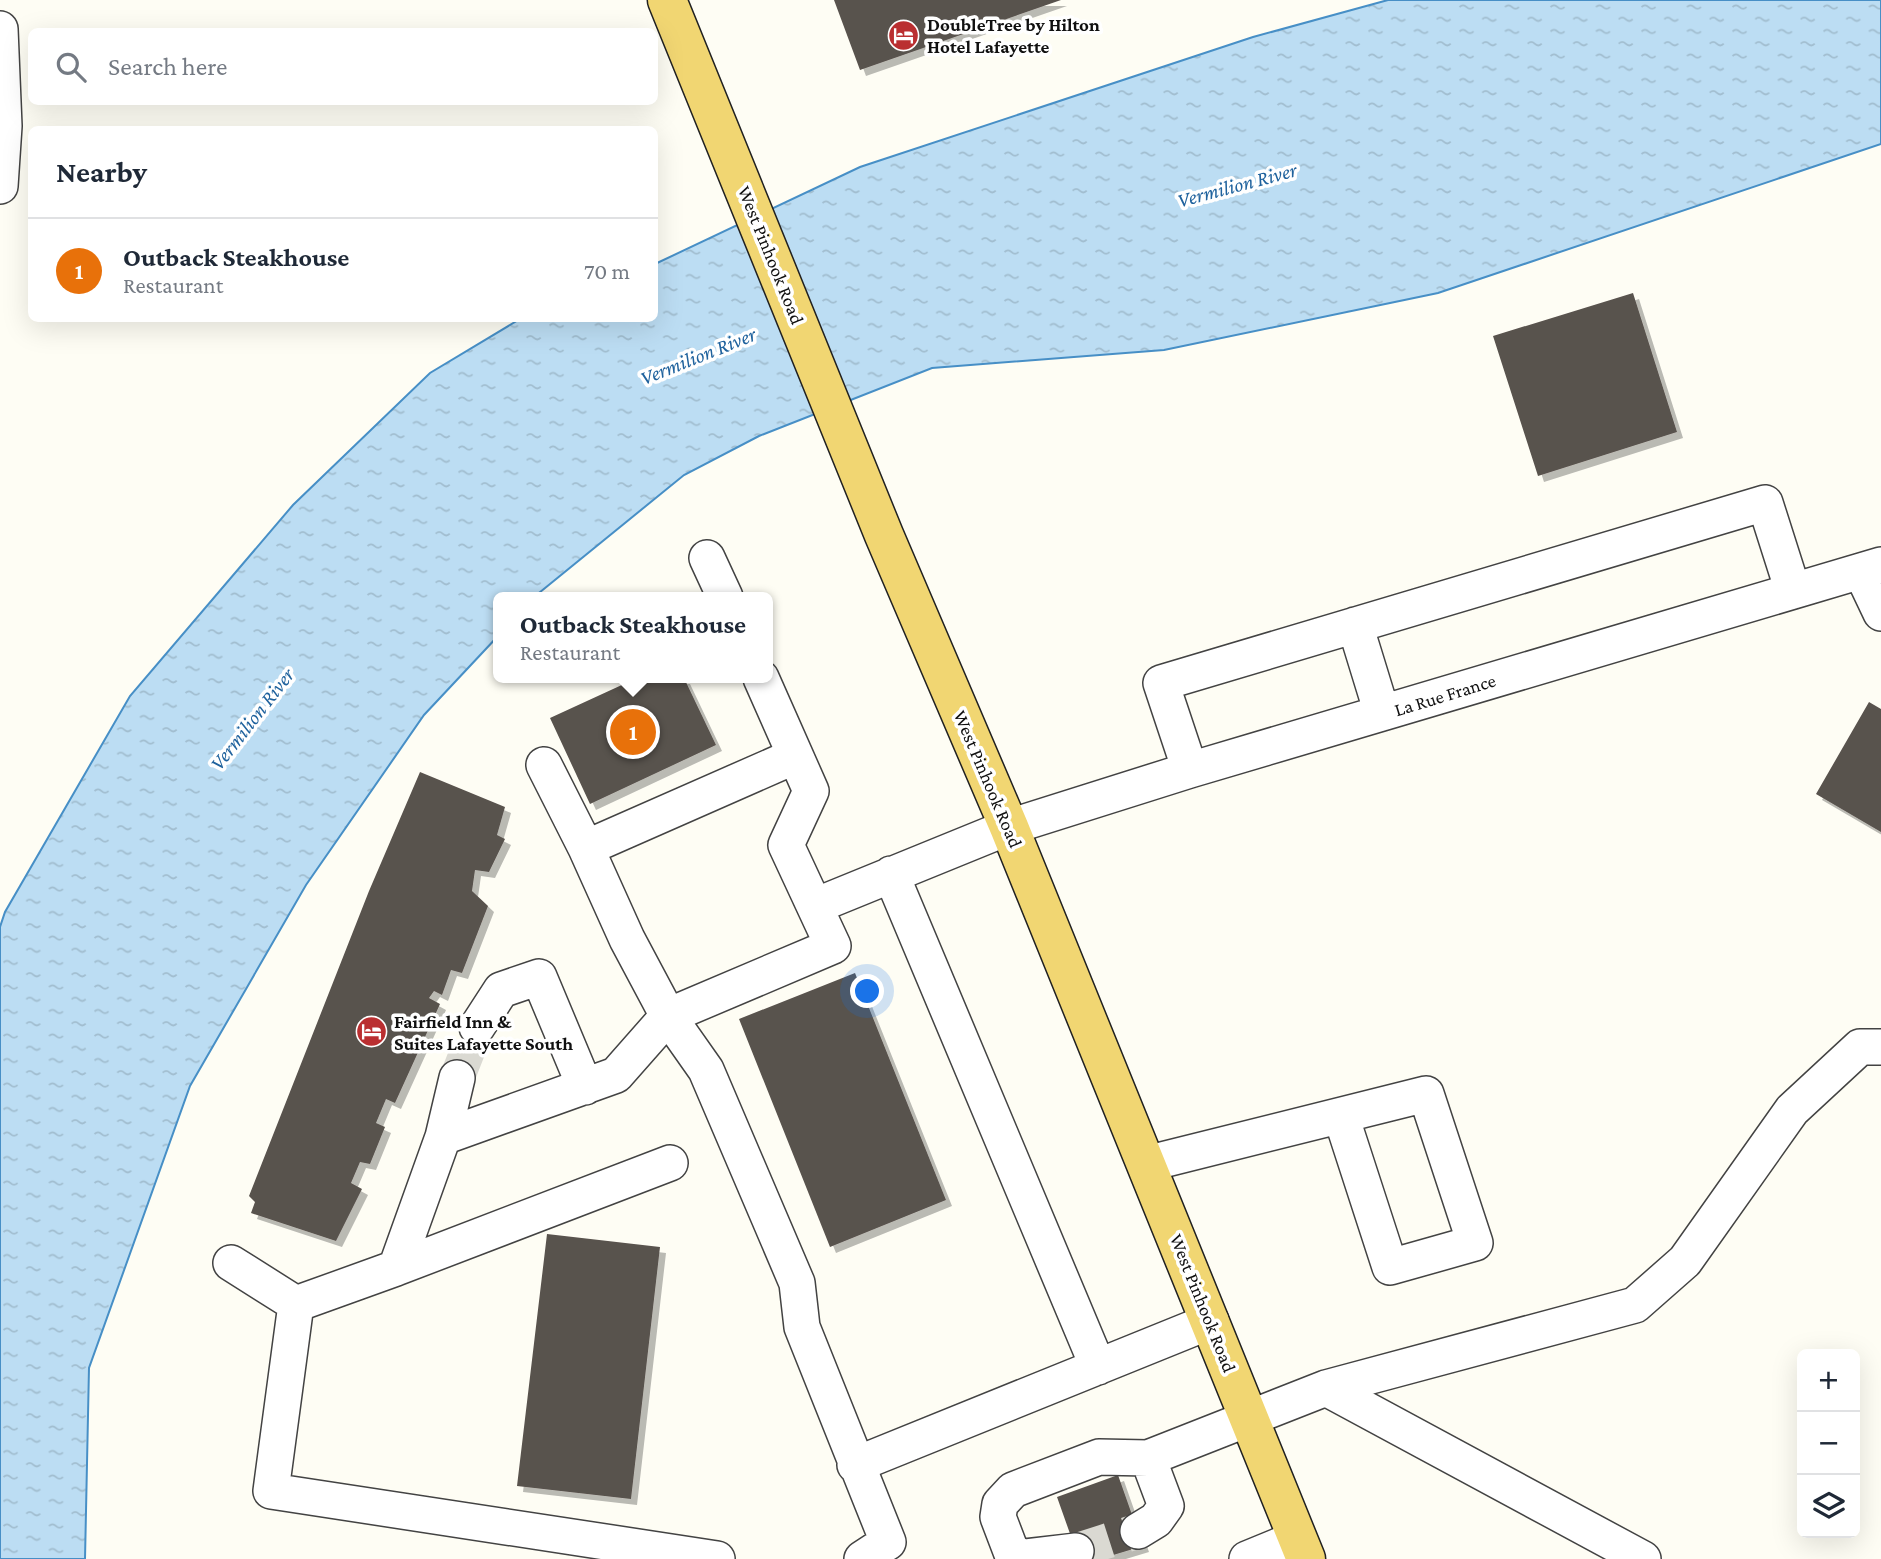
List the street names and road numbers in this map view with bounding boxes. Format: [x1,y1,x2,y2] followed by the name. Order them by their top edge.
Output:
[734,183,808,327] street label: West Pinhook Road
[1392,670,1498,720] street label: La Rue France
[950,707,1026,851] street label: West Pinhook Road
[1166,1231,1240,1375] street label: West Pinhook Road

